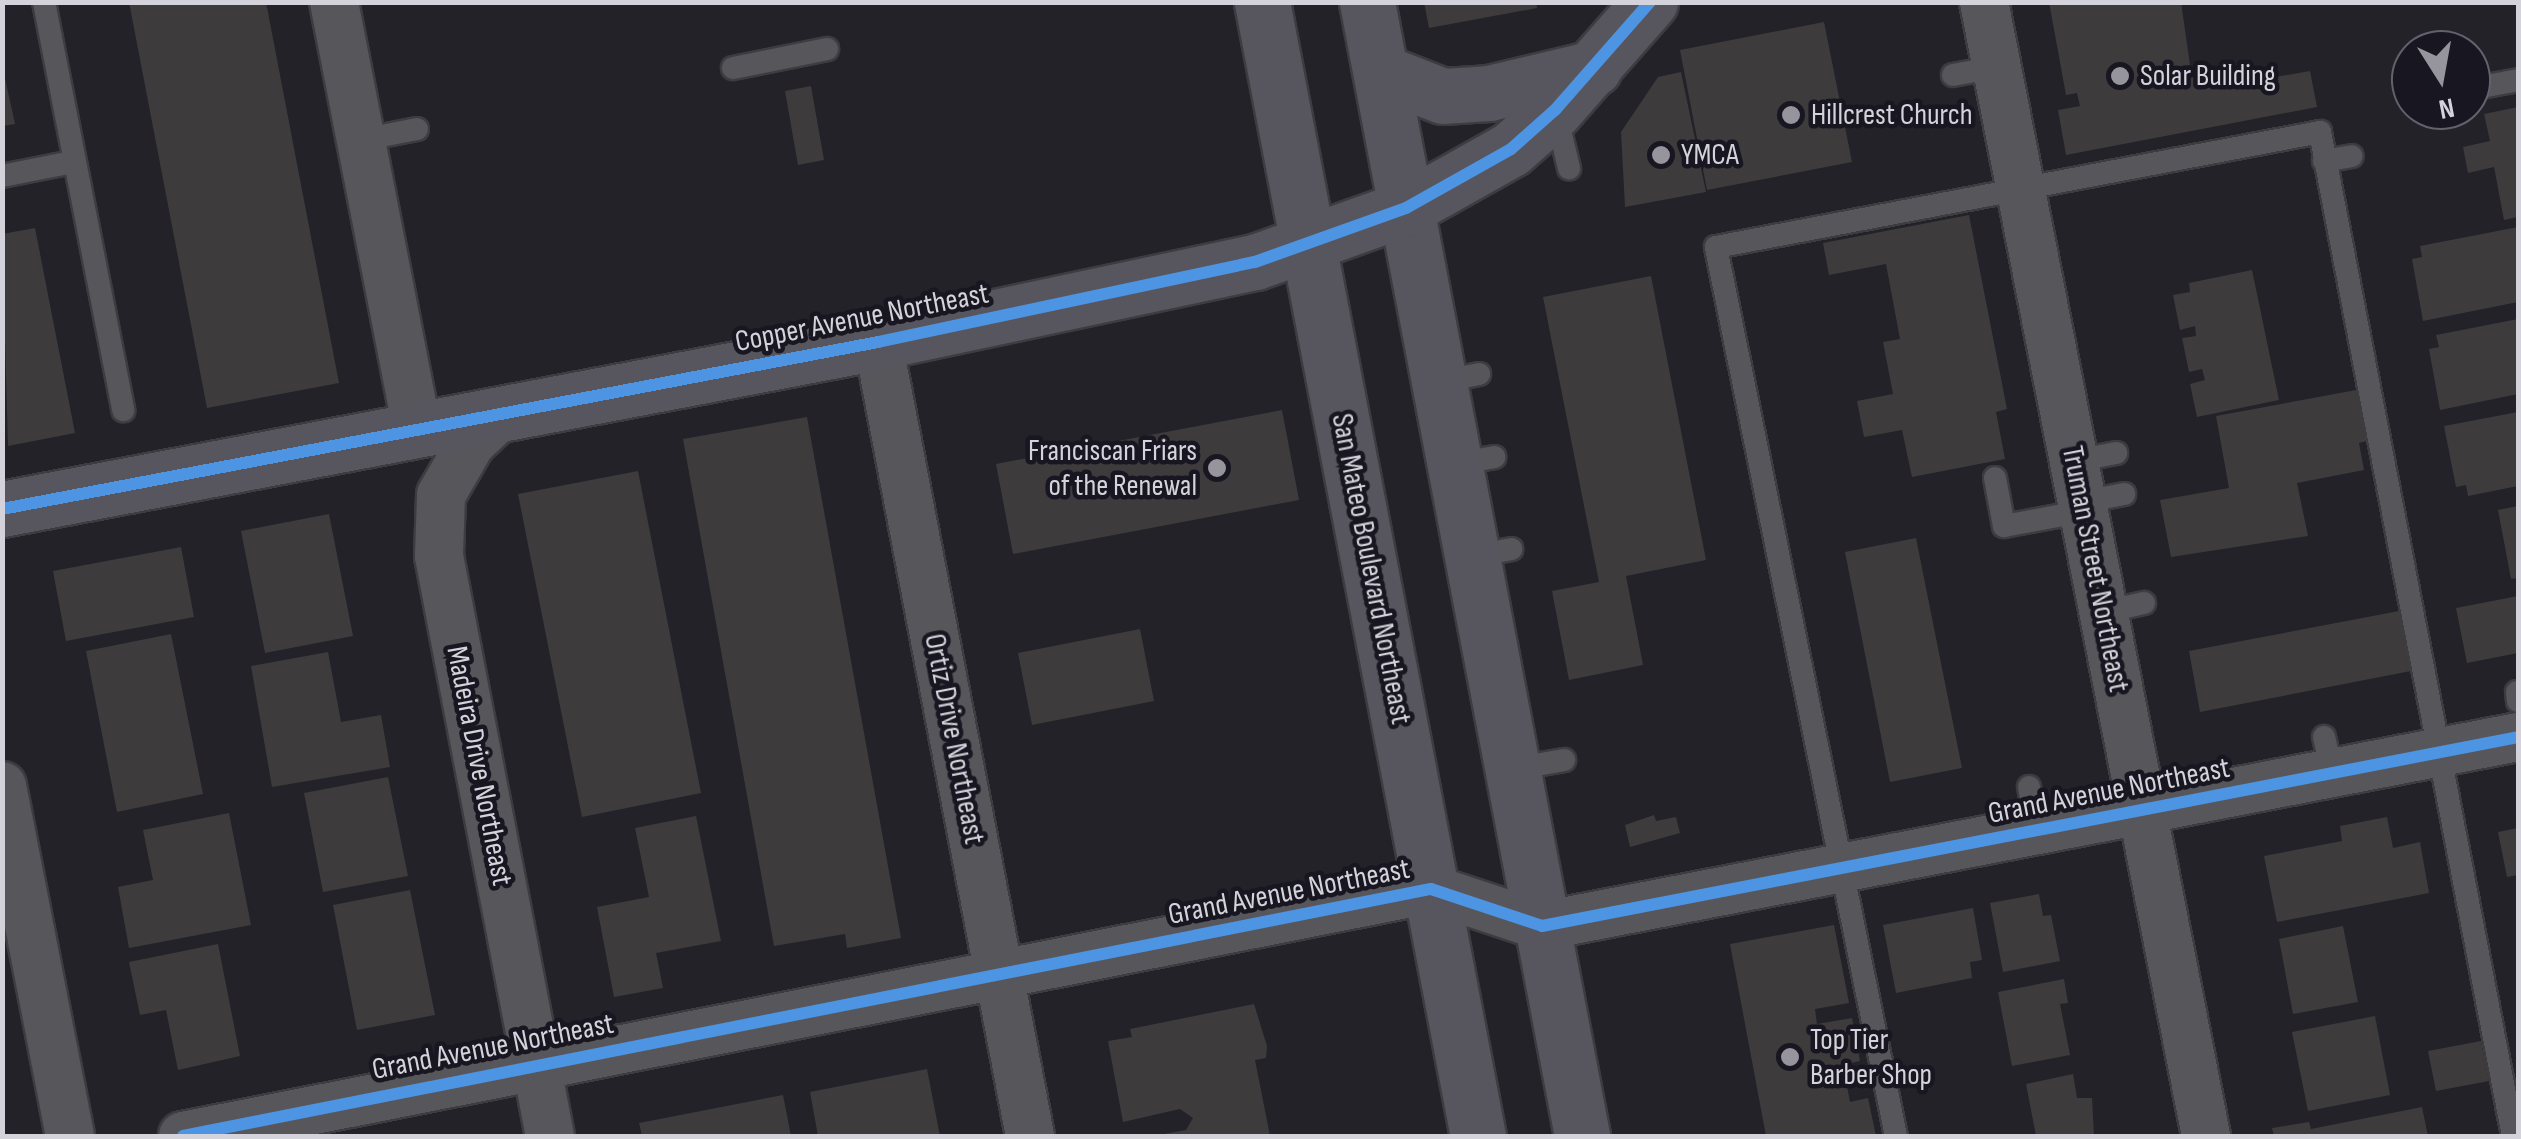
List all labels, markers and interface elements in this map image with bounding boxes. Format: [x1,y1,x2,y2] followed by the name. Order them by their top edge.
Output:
[2391,30,2491,130] north arrow
[2140,58,2276,94] place label: Solar Building
[2109,65,2131,87] marker: Solar Building
[2436,90,2457,126] text: N
[1811,97,1973,133] place label: Hillcrest Church
[1780,104,1802,126] marker: Hillcrest Church
[1681,137,1739,173] place label: YMCA
[1650,144,1672,166] marker: YMCA
[732,276,992,360] street label: Copper Avenue Northeast
[1323,411,1419,727] street label: San Mateo Boulevard Northeast
[1028,433,1197,504] place label: Franciscan Friars of the Renewal
[2053,443,2137,695] street label: Truman Street Northeast
[1206,457,1228,479] marker: Franciscan Friars of the Renewal
[916,631,992,847] street label: Ortiz Drive Northeast
[438,643,520,889] street label: Madeira Drive Northeast
[1985,750,2233,832] street label: Grand Avenue Northeast
[1165,851,1413,933] street label: Grand Avenue Northeast
[369,1006,617,1088] street label: Grand Avenue Northeast
[1810,1022,1932,1092] place label: Top Tier Barber Shop
[1779,1046,1801,1068] marker: Top Tier Barber Shop

